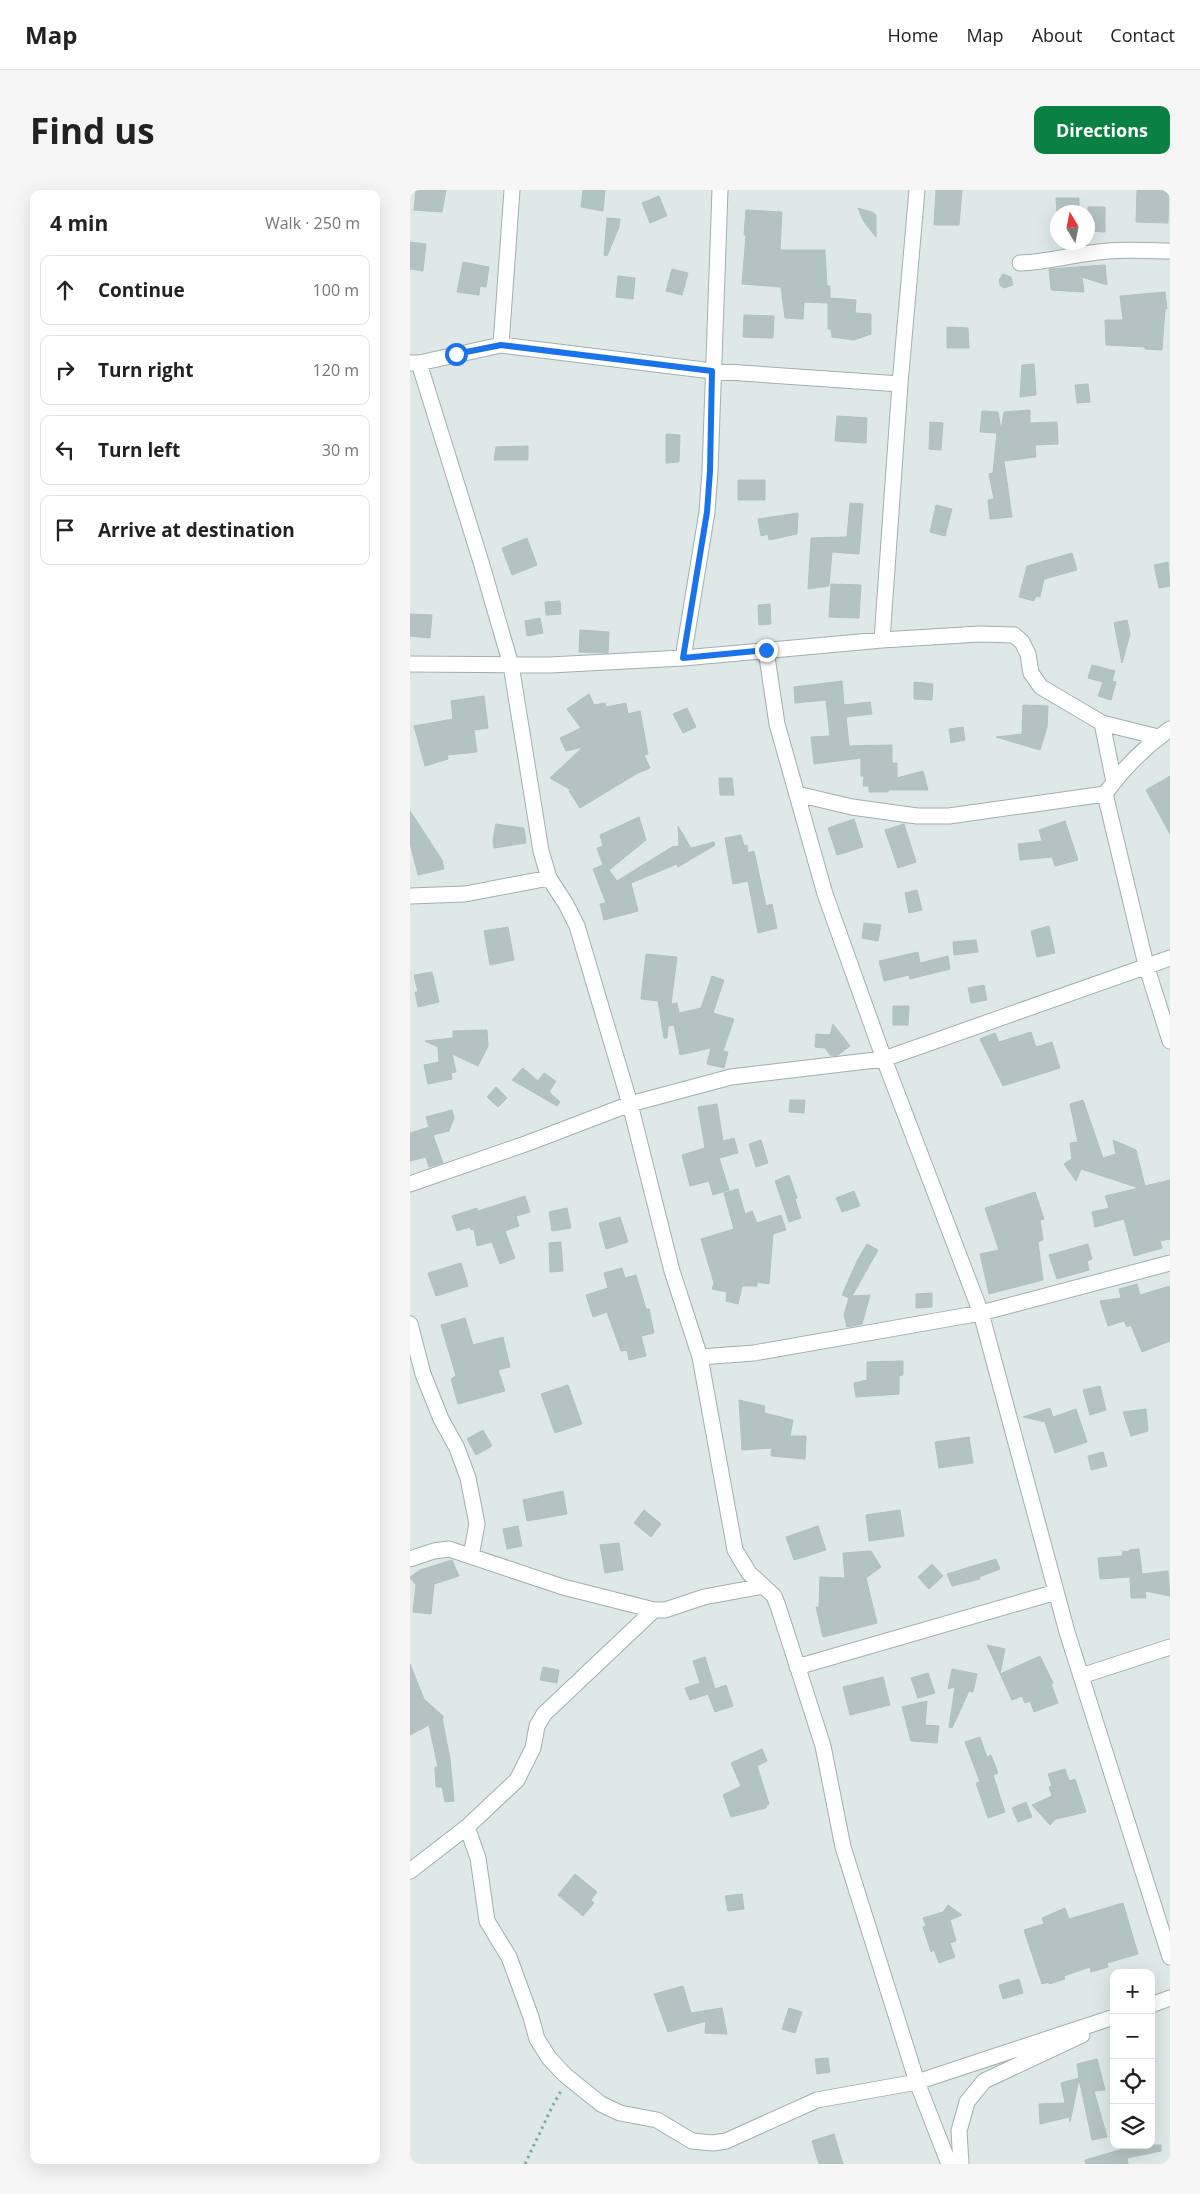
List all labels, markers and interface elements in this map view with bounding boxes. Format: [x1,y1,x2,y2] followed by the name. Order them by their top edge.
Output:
[25,18,77,51] text: Map
[888,23,938,47] text: Home
[966,23,1004,47] text: Map
[1032,23,1082,47] text: About
[1110,23,1175,47] text: Contact
[1034,106,1170,154] button: Directions
[30,107,155,154] text: Find us
[1050,205,1095,250] north arrow
[50,209,108,237] text: 4 min
[265,212,360,234] text: Walk · 250 m
[51,276,79,304] icon: ahead
[98,277,185,303] text: Continue
[313,279,359,301] text: 100 m
[445,343,468,366] route start
[51,356,79,384] icon: right
[98,357,193,383] text: Turn right
[313,359,359,381] text: 120 m
[51,436,79,464] icon: left
[98,437,180,463] text: Turn left
[322,439,359,461] text: 30 m
[51,516,79,544] icon: arrive
[98,517,295,543] text: Arrive at destination
[755,639,778,662] route end
[1110,1969,1155,2149] map controls
[1110,1969,1155,2014] button: +
[1110,2014,1155,2059] button: −
[1110,2059,1155,2104] button: locate
[1110,2104,1155,2149] button: layers

